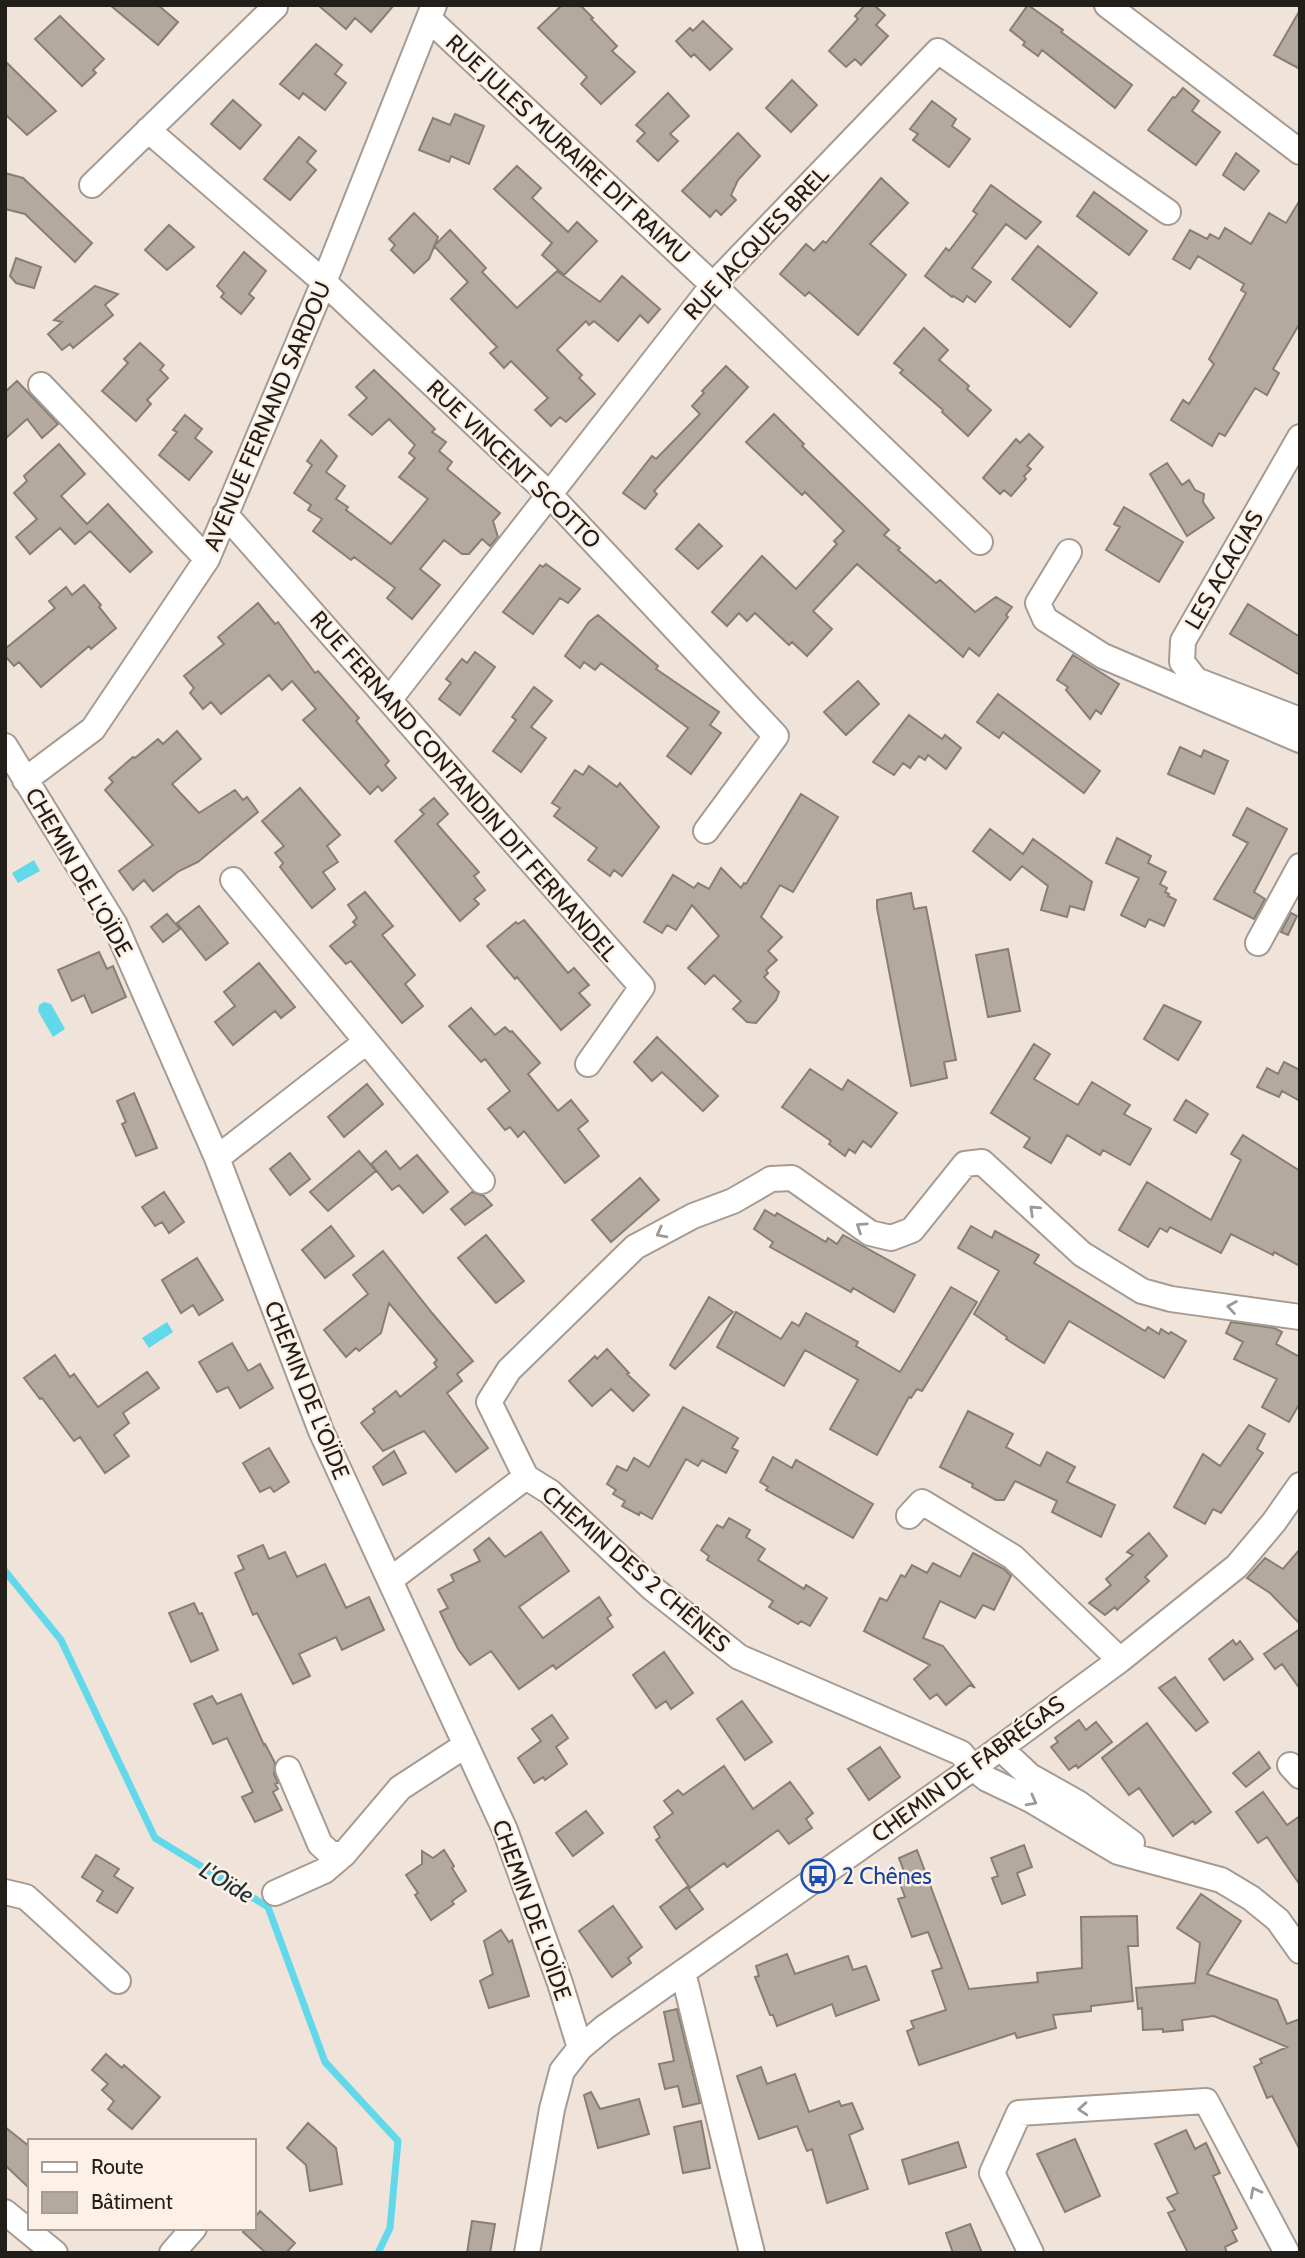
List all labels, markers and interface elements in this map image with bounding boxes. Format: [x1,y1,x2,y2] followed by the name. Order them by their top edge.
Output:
[440,28,696,270] street label: RUE JULES MURAIRE DIT RAIMU
[678,160,835,326] street label: RUE JACQUES BREL
[197,277,337,555] street label: AVENUE FERNAND SARDOU
[421,374,607,554] street label: RUE VINCENT SCOTTO
[1179,506,1269,634] street label: LES ACACIAS
[304,605,624,967] street label: RUE FERNAND CONTANDIN DIT FERNANDEL
[19,783,139,961] street label: CHEMIN DE L'OÏDE
[1029,1206,1042,1218] one-way arrow
[856,1223,869,1235] one-way arrow
[656,1224,668,1238] one-way arrow
[258,1297,356,1483] street label: CHEMIN DE L'OÏDE
[1226,1300,1238,1315] one-way arrow
[536,1480,736,1658] street label: CHEMIN DES 2 CHÊNES
[865,1689,1070,1848] street label: CHEMIN DE FABRÉGAS
[1025,1793,1038,1806] one-way arrow
[486,1816,578,2004] street label: CHEMIN DE L'OÏDE
[195,1855,259,1909] water label: L'Oïde
[799,1857,837,1895] bus stop icon: 2 Chênes
[842,1862,932,1890] place label: 2 Chênes
[1077,2101,1088,2116] one-way arrow
[28,2139,256,2230] legend
[91,2154,144,2179] text: Route
[1250,2187,1263,2200] one-way arrow
[91,2189,173,2214] text: Bâtiment

